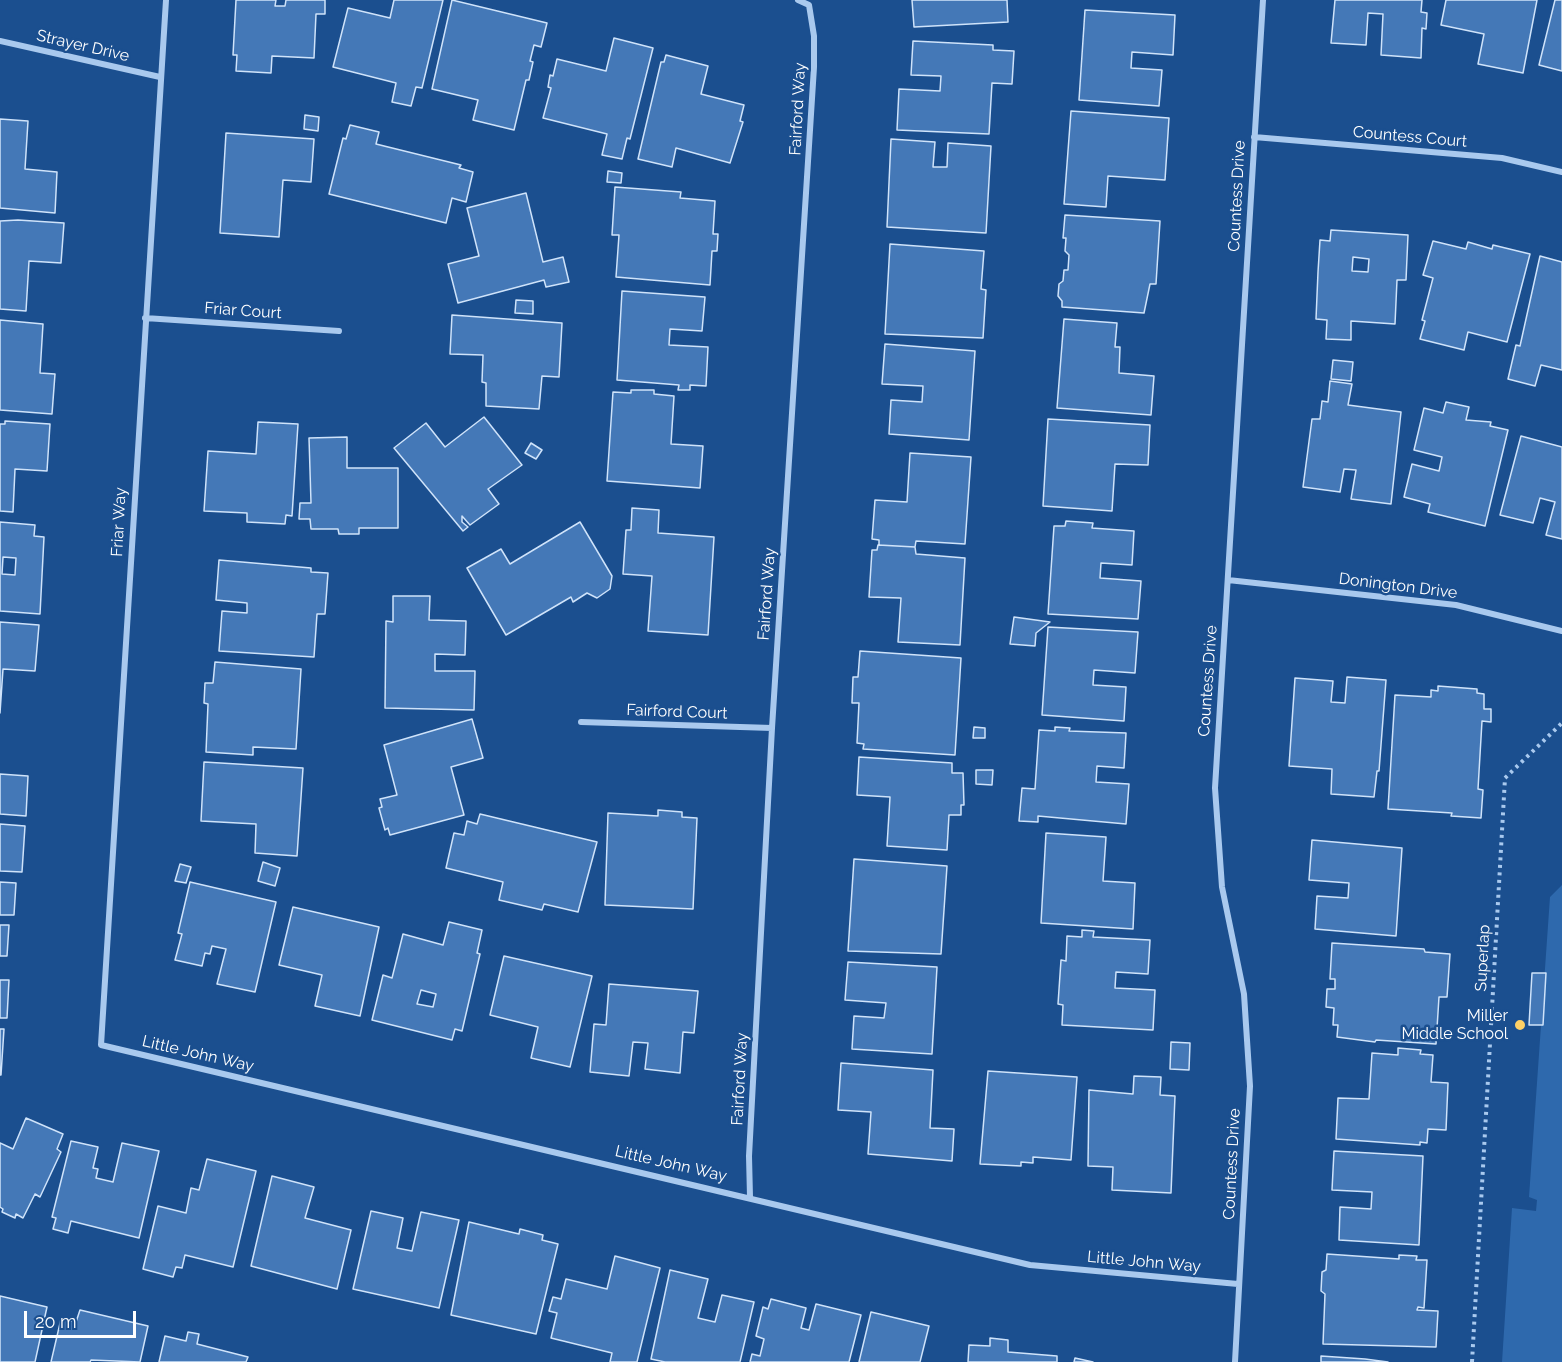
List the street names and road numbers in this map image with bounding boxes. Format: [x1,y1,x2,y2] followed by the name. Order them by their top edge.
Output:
[35,26,131,66] street label: Strayer Drive
[786,62,810,156] street label: Fairford Way
[1352,122,1468,152] street label: Countess Court
[1224,140,1250,252] street label: Countess Drive
[204,299,282,323] street label: Friar Court
[108,487,130,557] street label: Friar Way
[754,547,780,641] street label: Fairford Way
[1338,569,1458,603] street label: Donington Drive
[1195,625,1221,737] street label: Countess Drive
[626,701,728,723] street label: Fairford Court
[1472,924,1494,992] street label: Superlap
[140,1032,256,1076] street label: Little John Way
[728,1032,752,1126] street label: Fairford Way
[1219,1108,1245,1220] street label: Countess Drive
[613,1142,729,1186] street label: Little John Way
[1086,1247,1202,1277] street label: Little John Way

